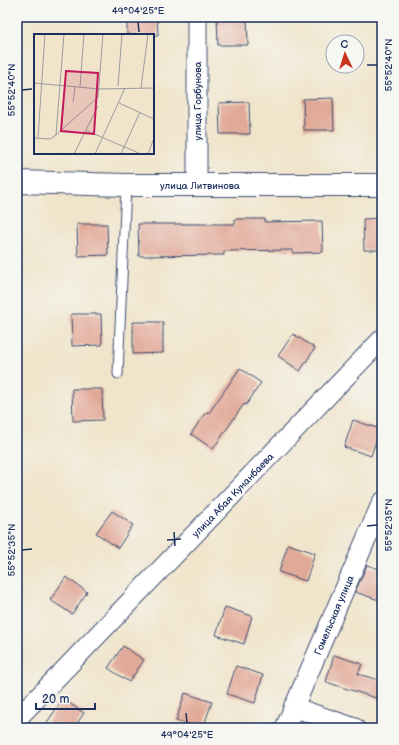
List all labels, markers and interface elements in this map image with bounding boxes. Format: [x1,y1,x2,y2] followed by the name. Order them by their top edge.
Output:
[112,5,165,17] text: 49°04'25"E
[34,34,154,154] inset map
[325,34,365,74] north arrow
[340,38,349,51] text: С
[383,38,395,92] text: 55°52'40"N
[192,61,204,140] street label: улица Горбунова
[6,63,18,117] text: 55°52'40"N
[160,180,240,192] street label: улица Литвинова
[190,451,277,540] street label: улица Абая Кунанбаева
[383,499,395,551] text: 55°52'35"N
[6,524,18,576] text: 55°52'35"N
[312,574,357,657] street label: Гомельская улица
[36,685,95,711] scale bar
[42,692,69,707] text: 20 m
[161,729,214,741] text: 49°04'25"E

